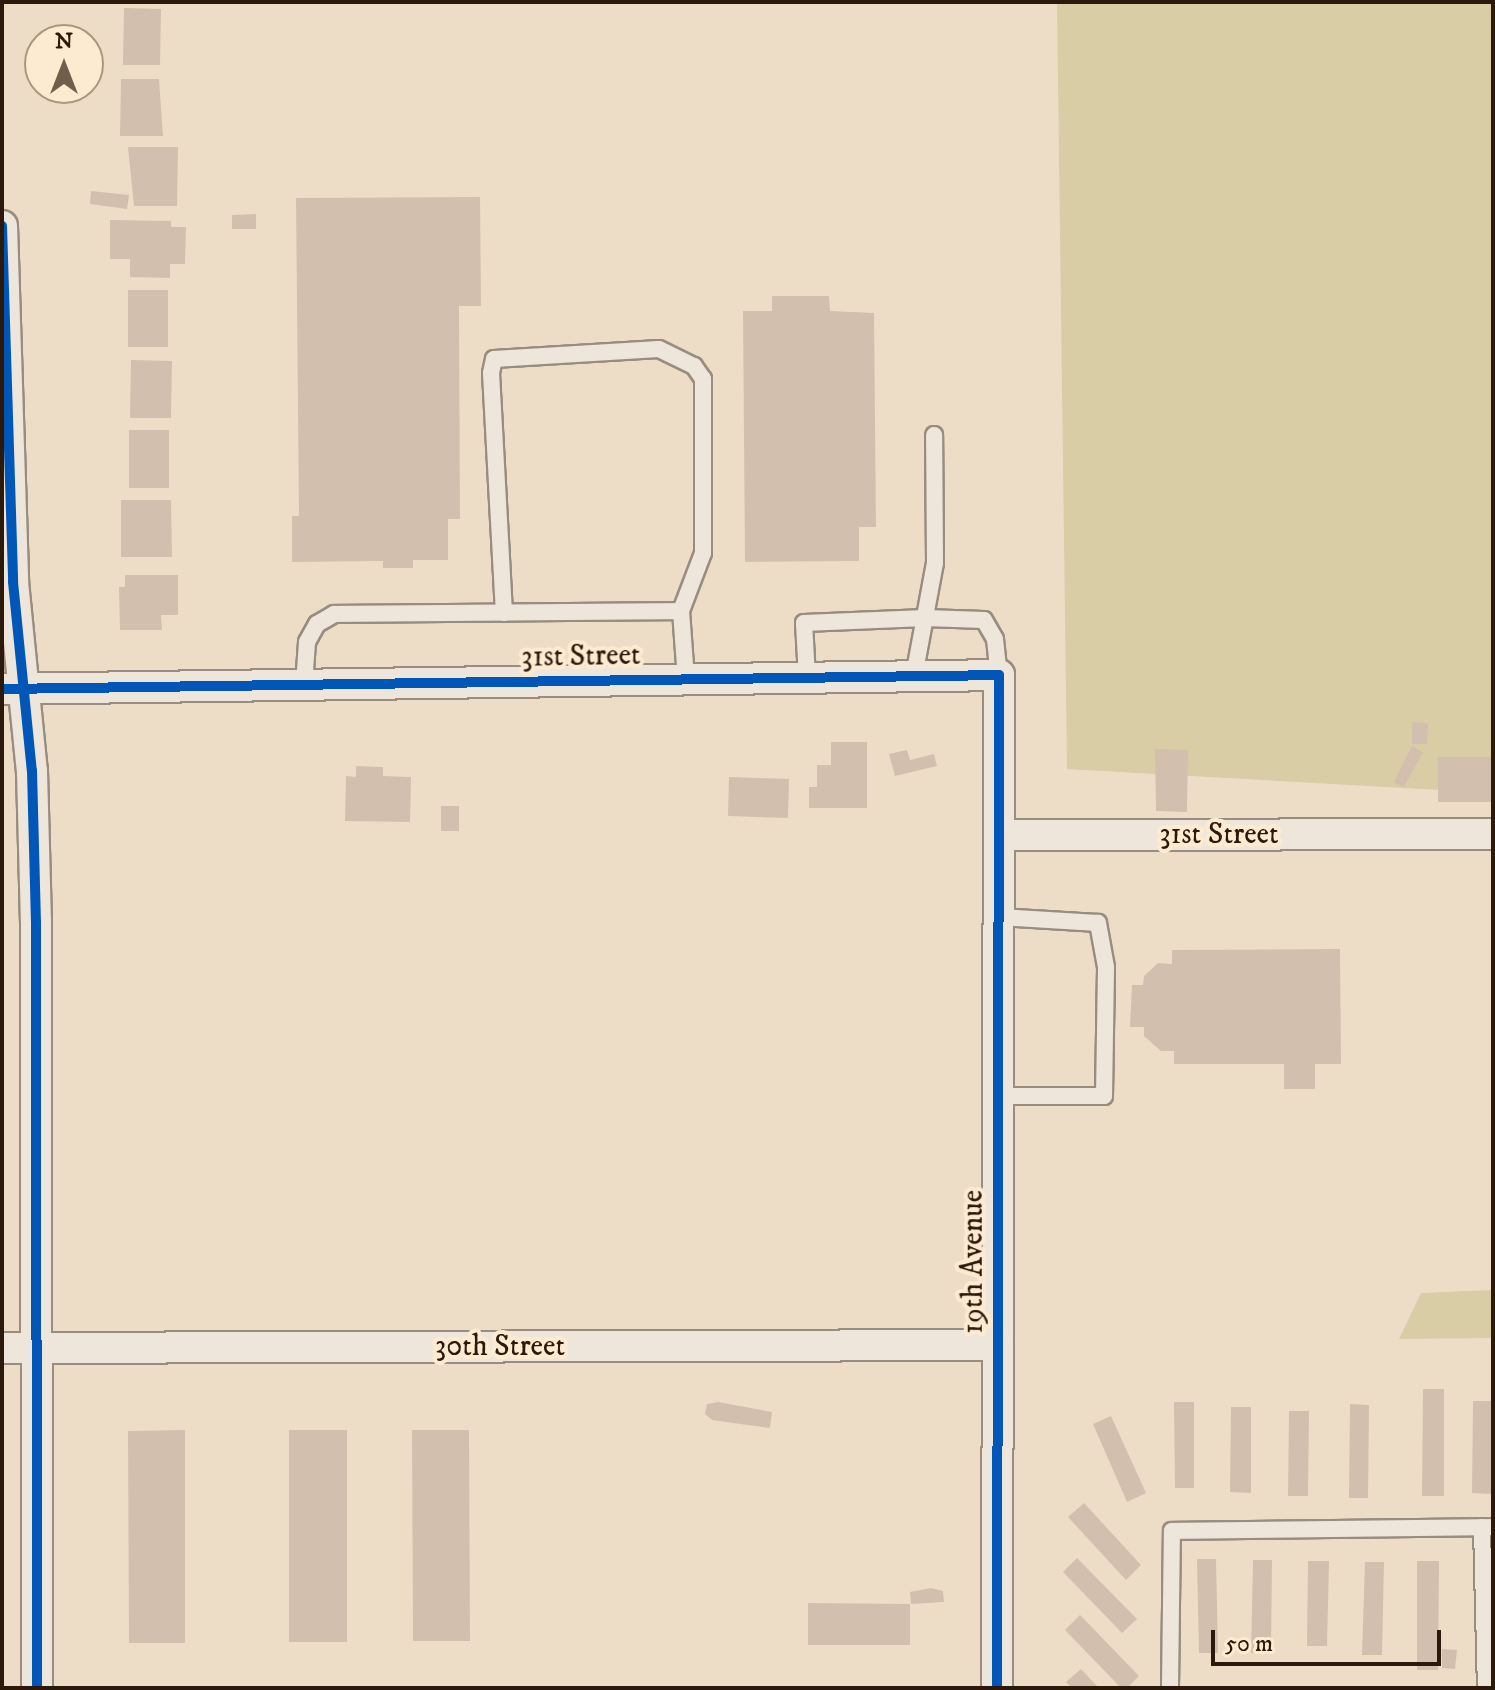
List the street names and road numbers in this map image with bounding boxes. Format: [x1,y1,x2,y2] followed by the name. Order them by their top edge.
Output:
[521,638,641,676] street label: 31st Street
[1159,817,1279,853] street label: 31st Street
[956,1190,992,1334] street label: 19th Avenue
[435,1329,565,1365] street label: 30th Street

